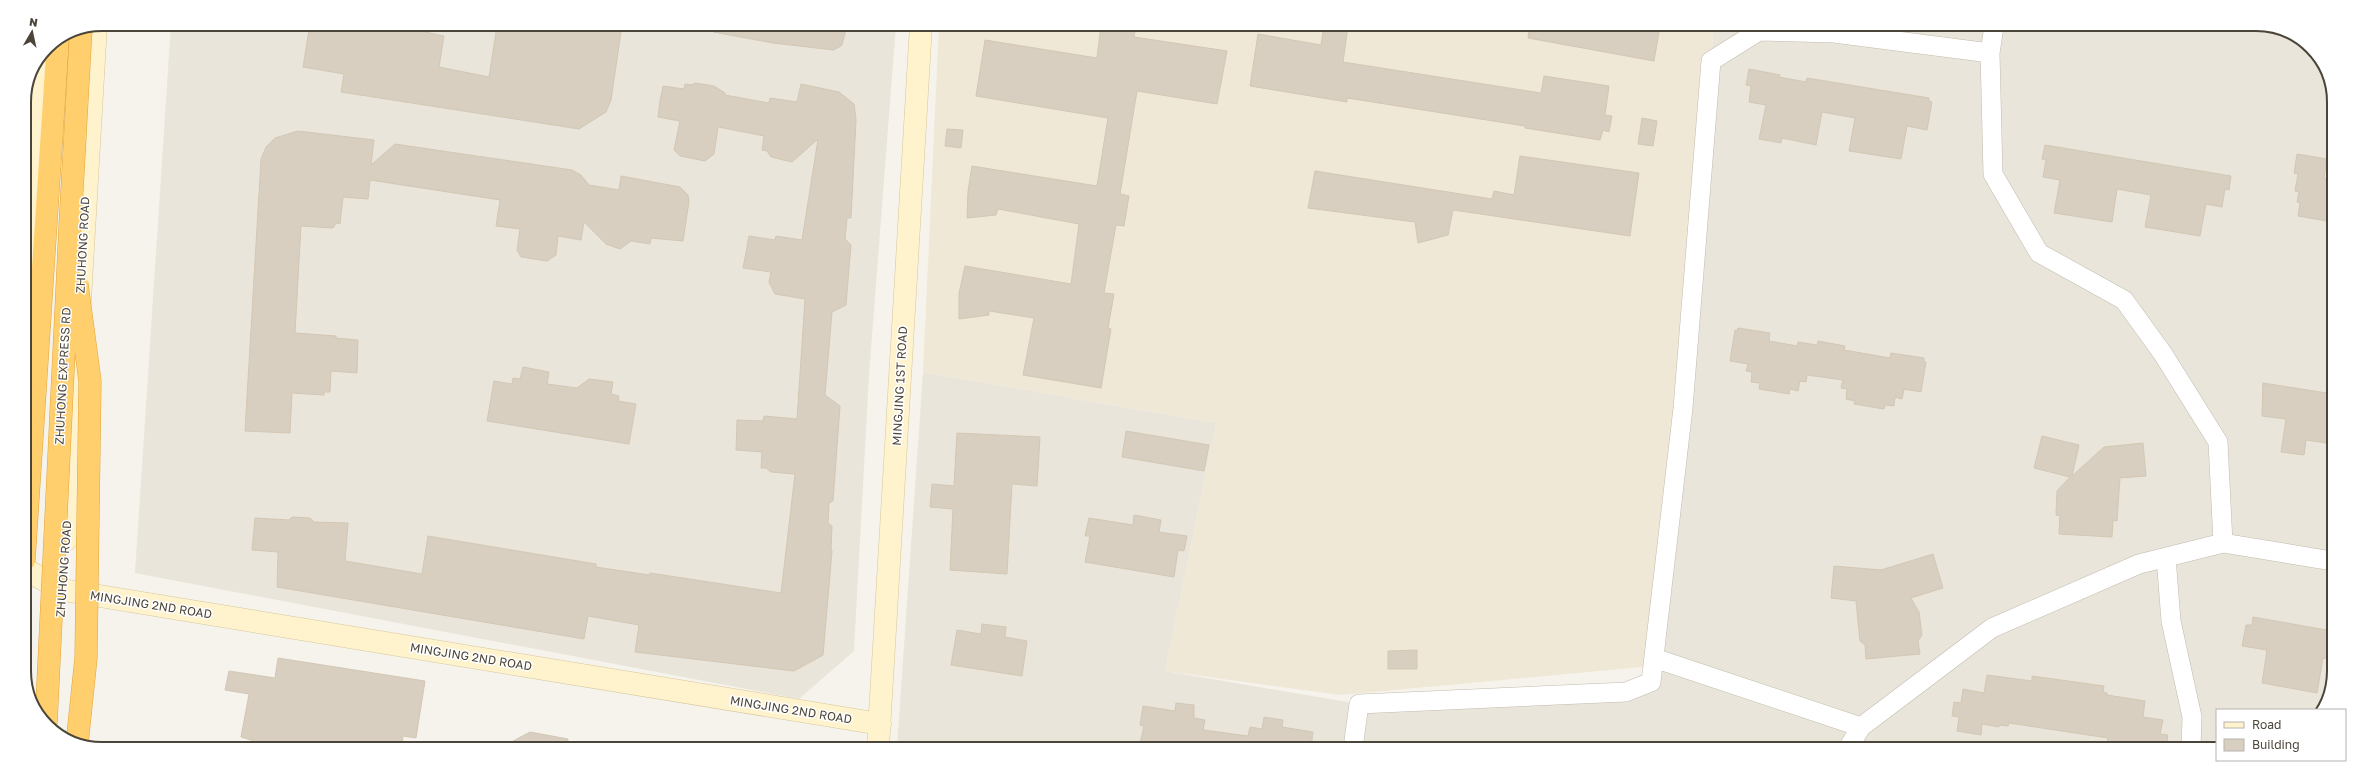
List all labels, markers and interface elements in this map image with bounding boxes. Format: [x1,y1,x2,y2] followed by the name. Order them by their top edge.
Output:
[12,12,52,52] north arrow
[28,15,39,29] text: N
[72,196,93,294] street label: ZHUHONG ROAD
[51,307,74,445] street label: ZHUHONG EXPRESS RD
[889,326,910,446] street label: MINGJING 1ST ROAD
[53,520,74,618] street label: ZHUHONG ROAD
[89,587,213,622] street label: MINGJING 2ND ROAD
[409,639,533,674] street label: MINGJING 2ND ROAD
[729,692,853,727] street label: MINGJING 2ND ROAD
[2216,709,2346,761] legend
[2252,717,2281,732] text: Road
[2252,737,2300,752] text: Building

